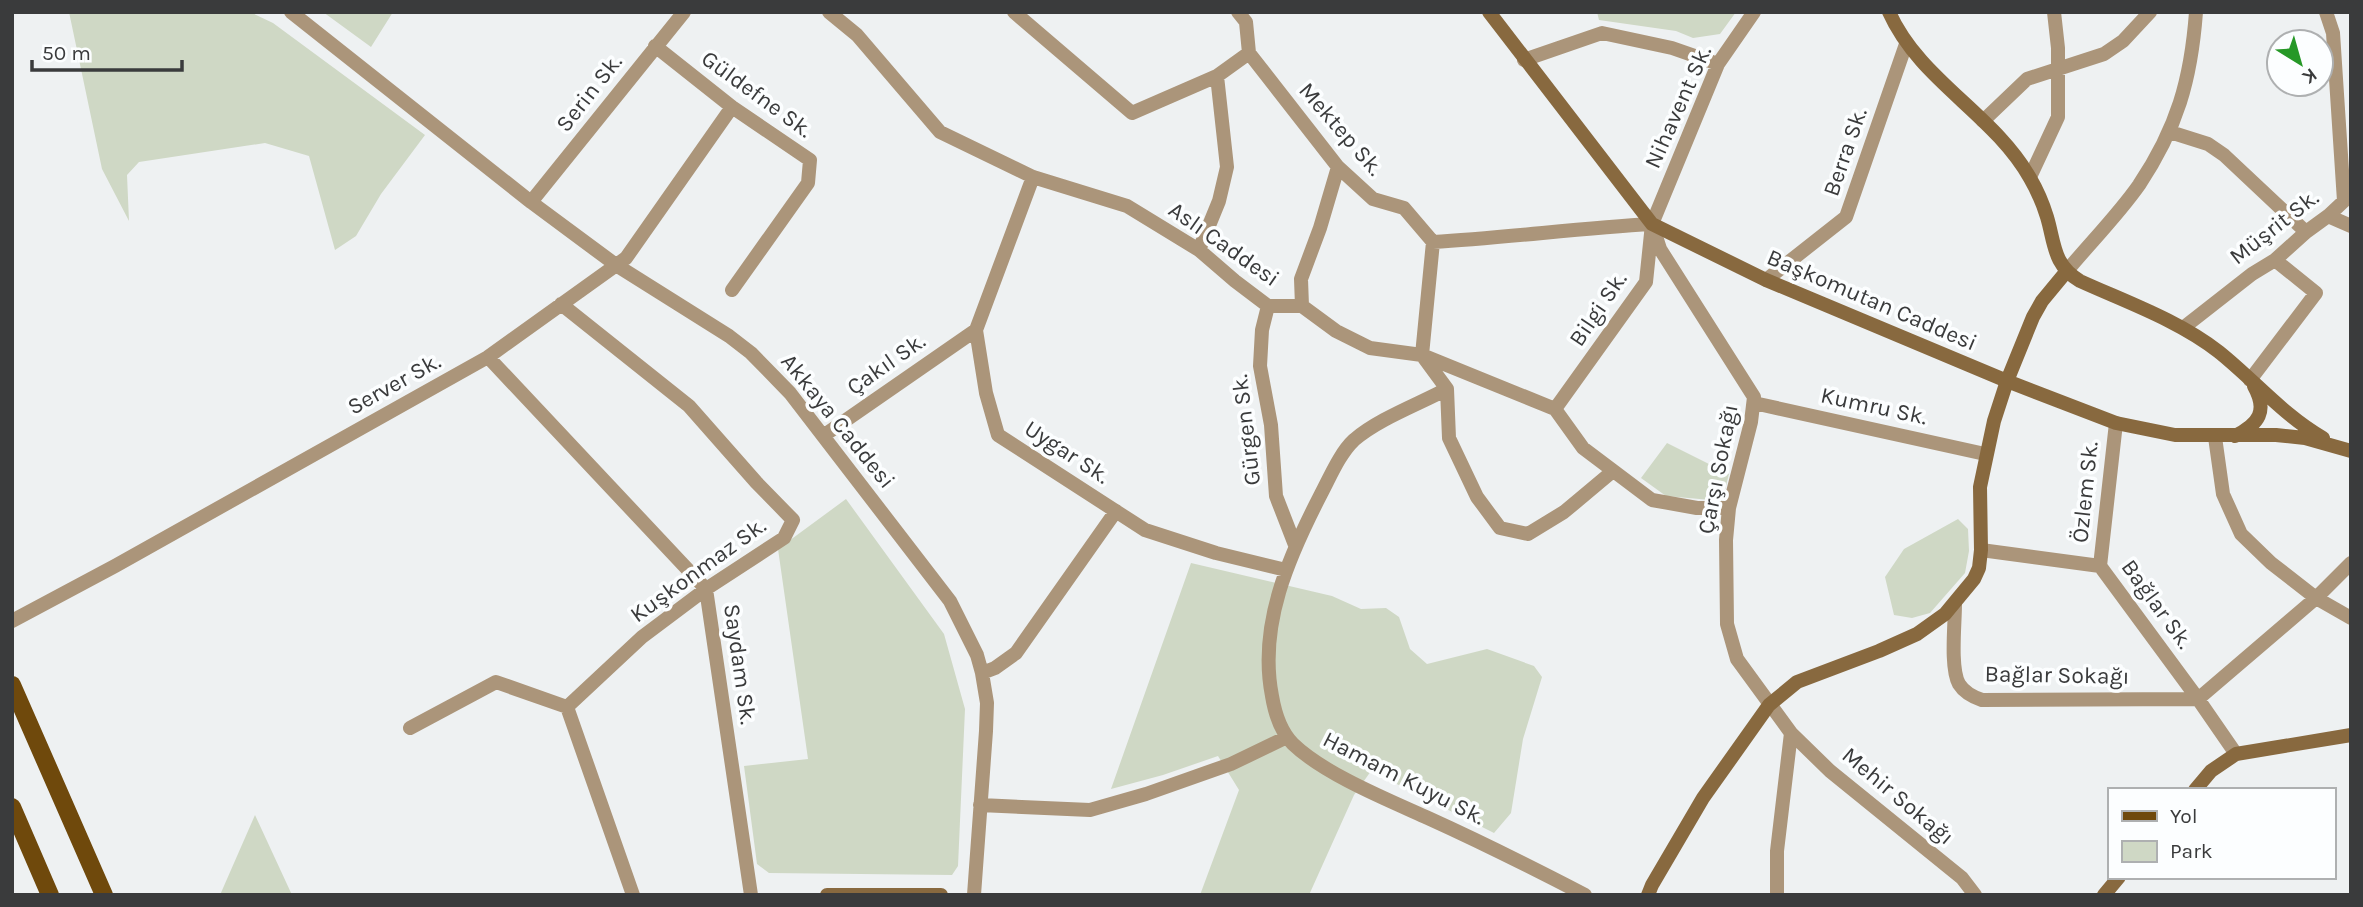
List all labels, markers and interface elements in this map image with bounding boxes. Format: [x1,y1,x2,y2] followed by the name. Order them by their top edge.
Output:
[32,28,182,72] scale bar
[2265,28,2335,98] north arrow
[42,41,91,65] text: 50 m
[1639,41,1717,173] street label: Nihavent Sk.
[696,45,818,143] street label: Güldefne Sk.
[550,49,628,137] street label: Serin Sk.
[2298,63,2321,89] text: K
[1293,77,1389,181] street label: Mektep Sk.
[1817,104,1873,200] street label: Berra Sk.
[2224,184,2324,270] street label: Müşrit Sk.
[1163,196,1285,292] street label: Aslı Caddesi
[1763,244,1981,356] street label: Başkomutan Caddesi
[1563,267,1633,351] street label: Bilgi Sk.
[842,327,930,401] street label: Çakıl Sk.
[343,347,445,421] street label: Server Sk.
[775,348,901,494] street label: Akkaya Caddesi
[1226,373,1266,487] street label: Gürgen Sk.
[1818,382,1930,430] street label: Kumru Sk.
[1692,402,1744,536] street label: Çarşı Sokağı
[1019,415,1115,489] street label: Uygar Sk.
[2066,440,2104,544] street label: Özlem Sk.
[625,512,771,628] street label: Kuşkonmaz Sk.
[2116,554,2198,654] street label: Bağlar Sk.
[718,602,762,726] street label: Saydam Sk.
[1984,660,2130,690] street label: Bağlar Sokağı
[1319,726,1489,830] street label: Hamam Kuyu Sk.
[1837,741,1959,851] street label: Mehir Sokağı
[2108,788,2335,879] legend
[2170,804,2198,828] text: Yol
[2170,839,2213,863] text: Park

